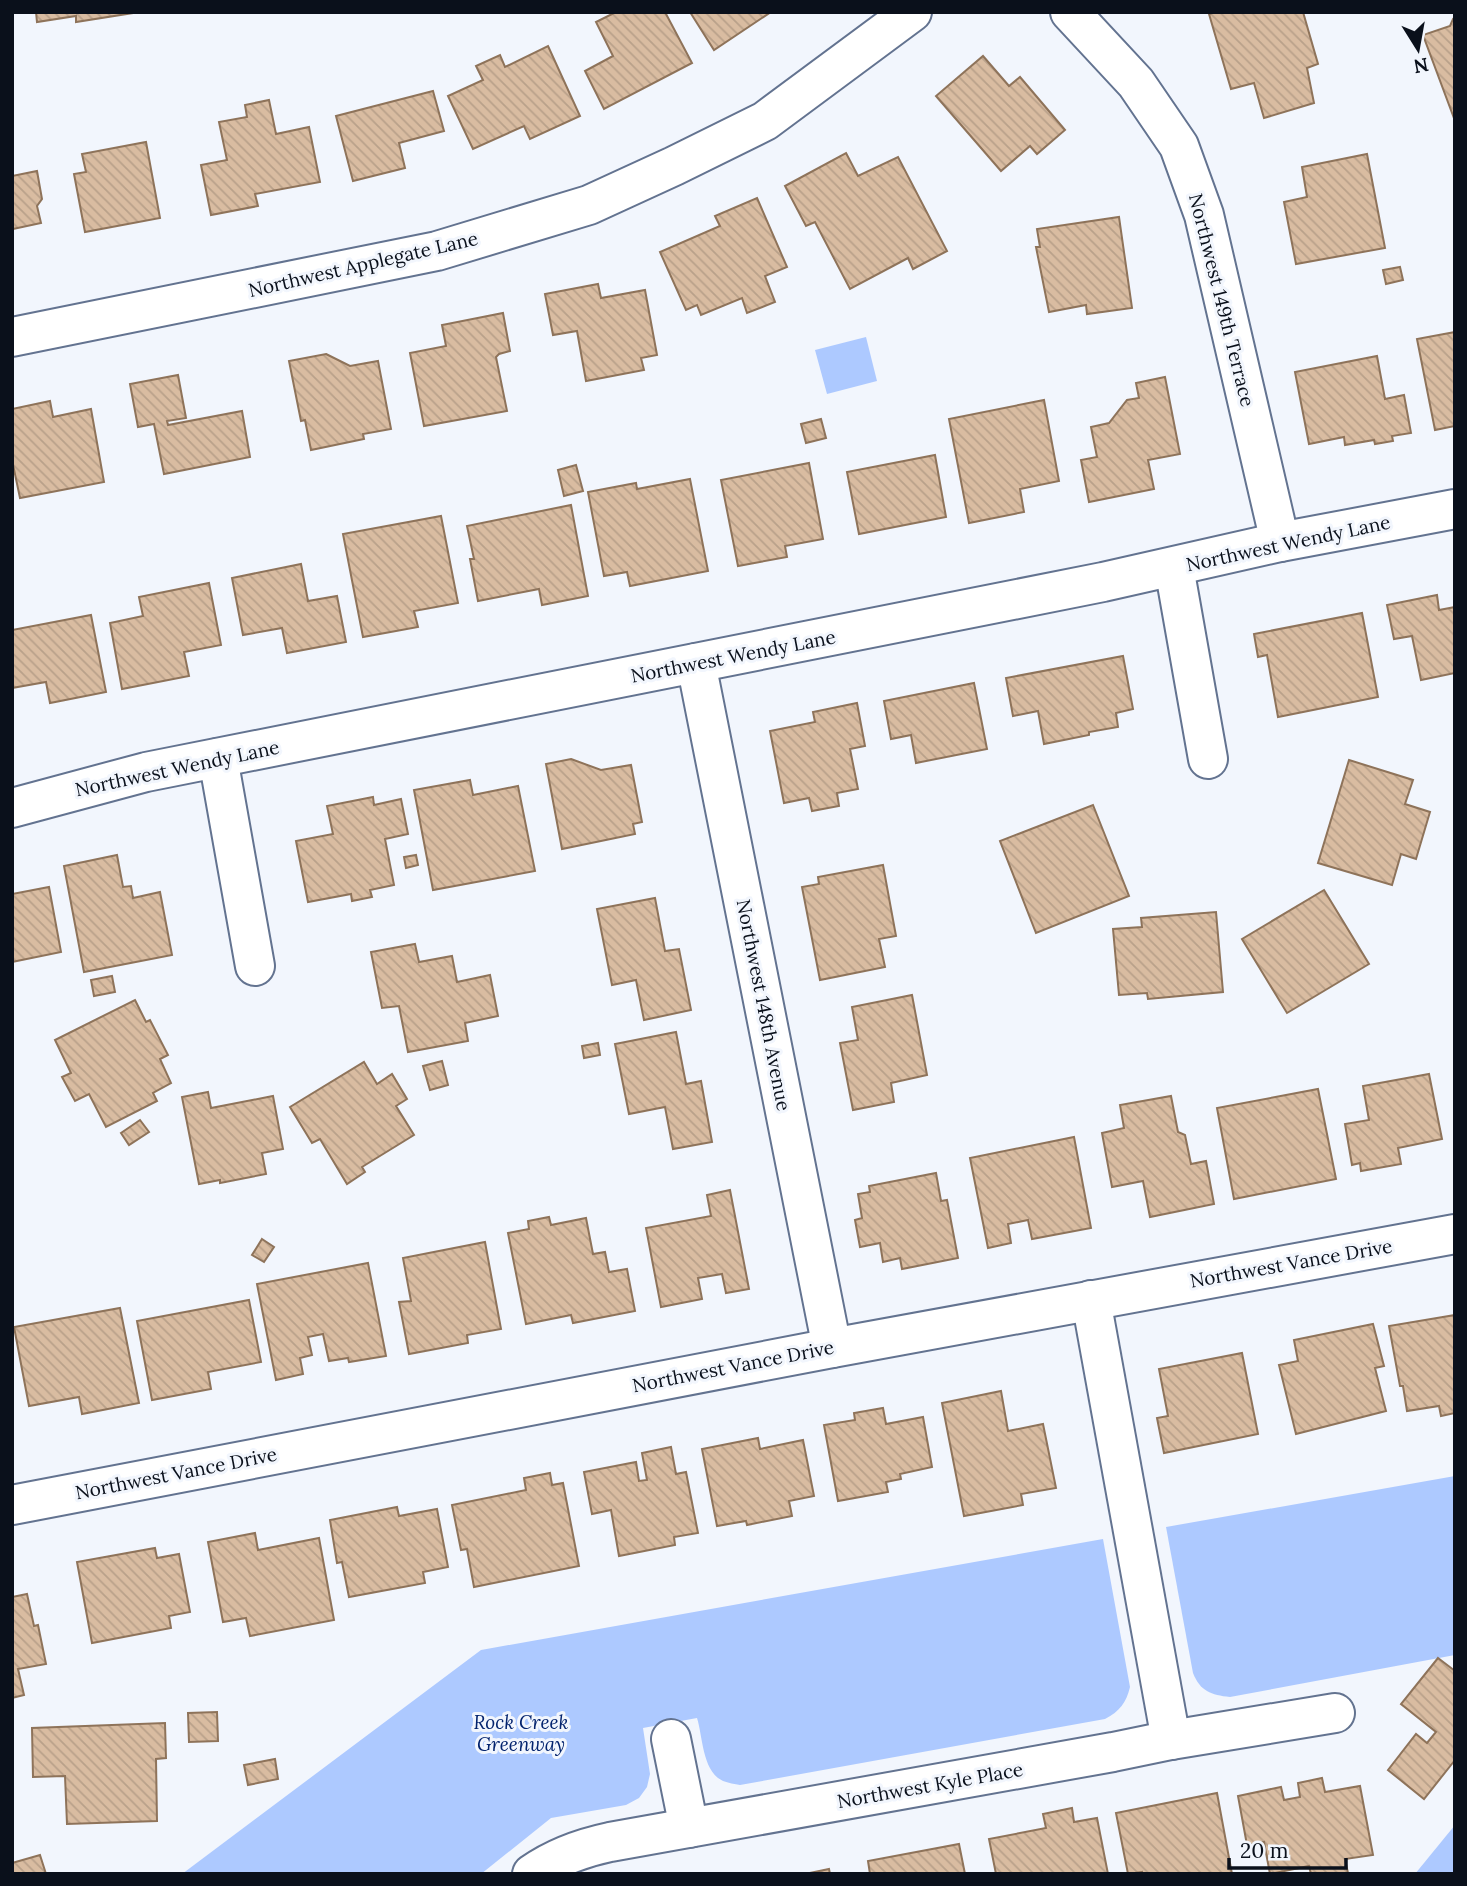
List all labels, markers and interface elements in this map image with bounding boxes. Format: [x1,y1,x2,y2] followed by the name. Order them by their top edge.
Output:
[1383,14,1453,84] north arrow
[1411,53,1431,79] text: N
[1184,191,1260,409] street label: Northwest 149th Terrace
[246,226,480,302] street label: Northwest Applegate Lane
[1184,510,1392,576] street label: Northwest Wendy Lane
[629,624,837,688] street label: Northwest Wendy Lane
[73,735,281,801] street label: Northwest Wendy Lane
[732,897,796,1113] street label: Northwest 148th Avenue
[1188,1233,1394,1293] street label: Northwest Vance Drive
[630,1335,836,1397] street label: Northwest Vance Drive
[73,1442,279,1504] street label: Northwest Vance Drive
[473,1710,569,1756] park label: Rock Creek Greenway
[835,1757,1025,1813] street label: Northwest Kyle Place
[1229,1826,1346,1870] scale bar
[1240,1837,1289,1864] text: 20 m

